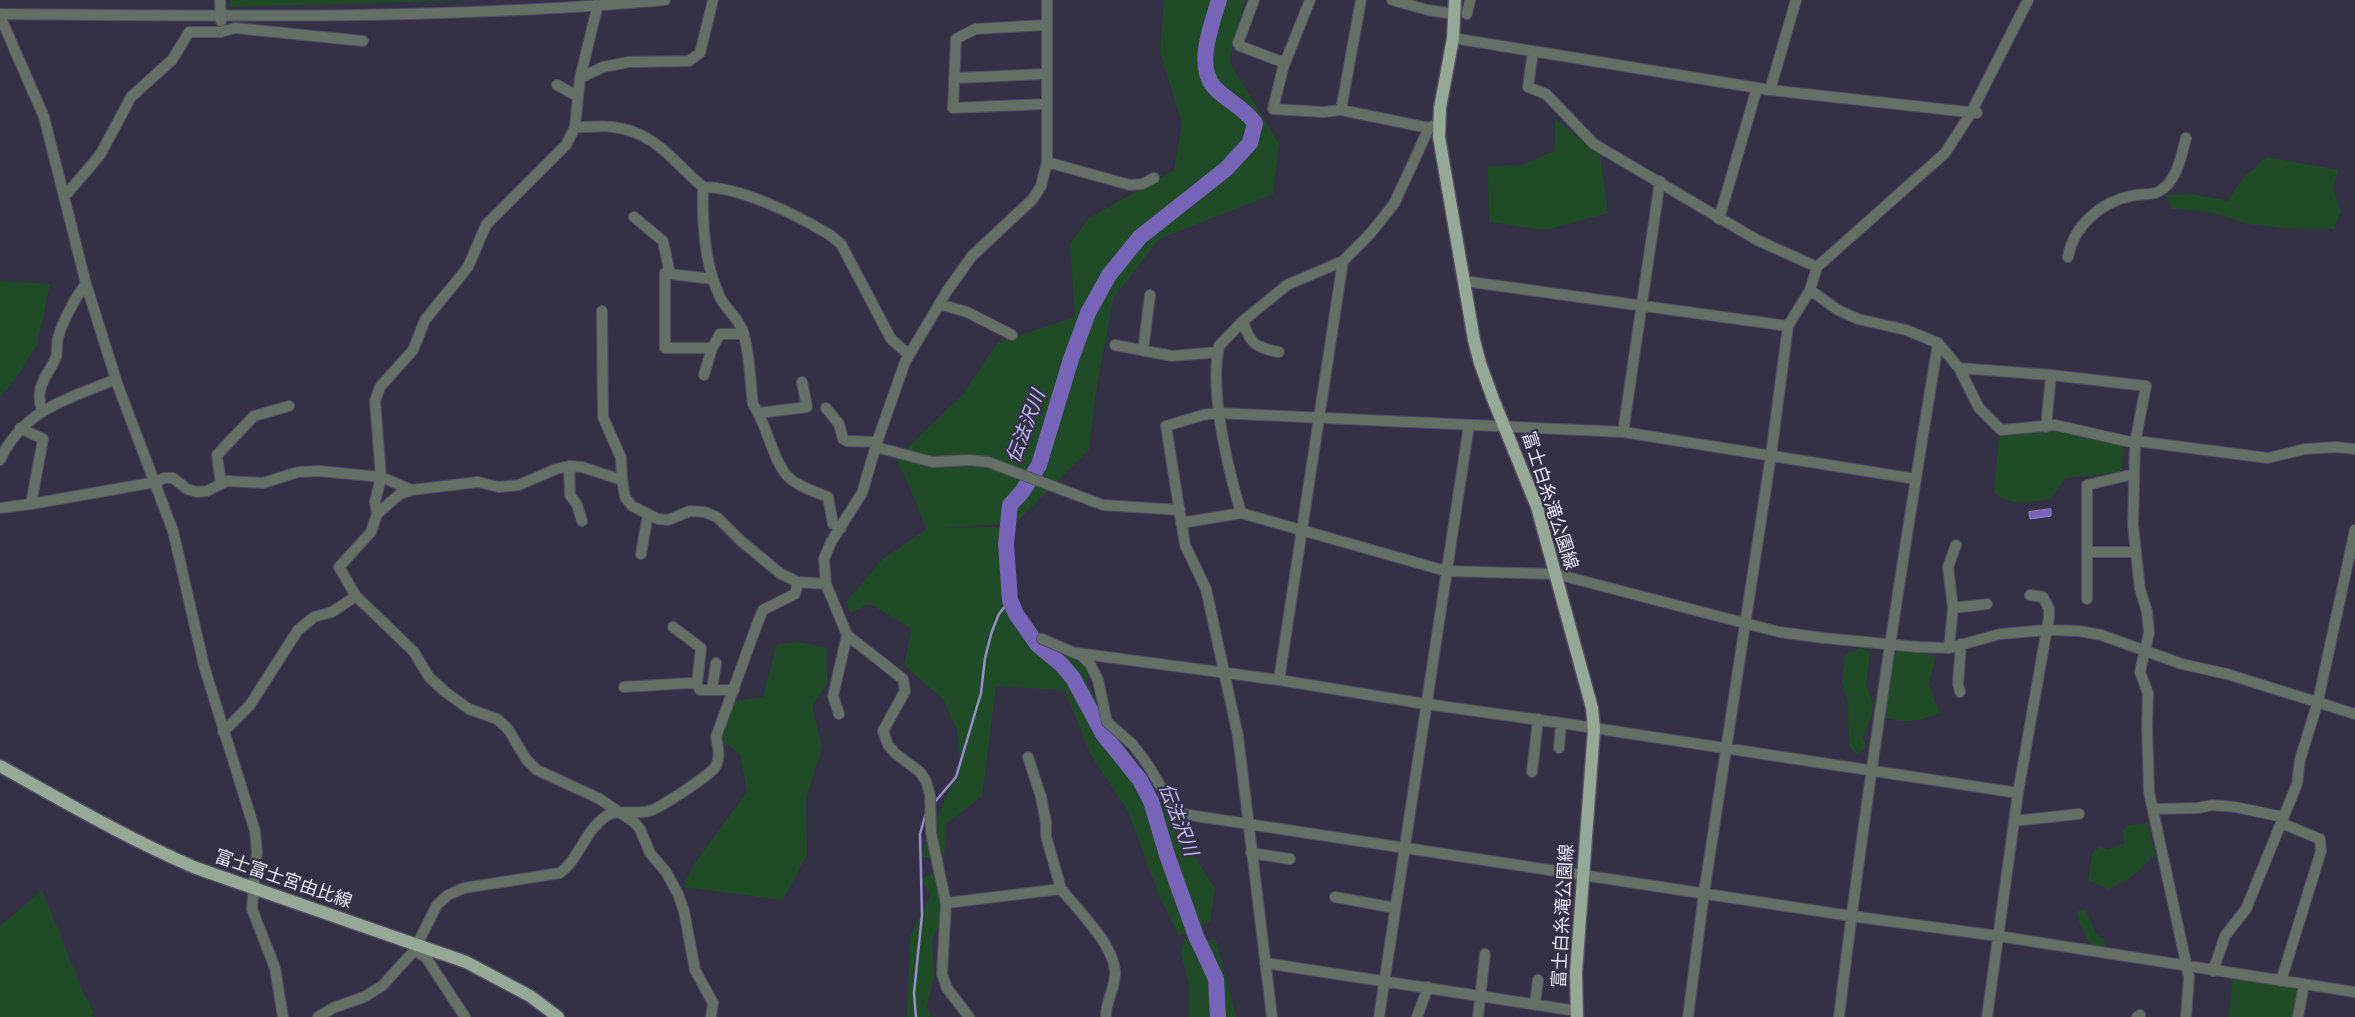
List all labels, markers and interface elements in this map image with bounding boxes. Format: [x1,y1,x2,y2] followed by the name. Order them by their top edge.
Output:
[1003,387,1051,467] water label: 伝法沢川
[1516,429,1582,573] street label: 富士白糸滝公園線
[1153,780,1201,860] water label: 伝法沢川
[1549,844,1579,988] street label: 富士白糸滝公園線
[211,846,355,914] street label: 富士富士宮由比線

